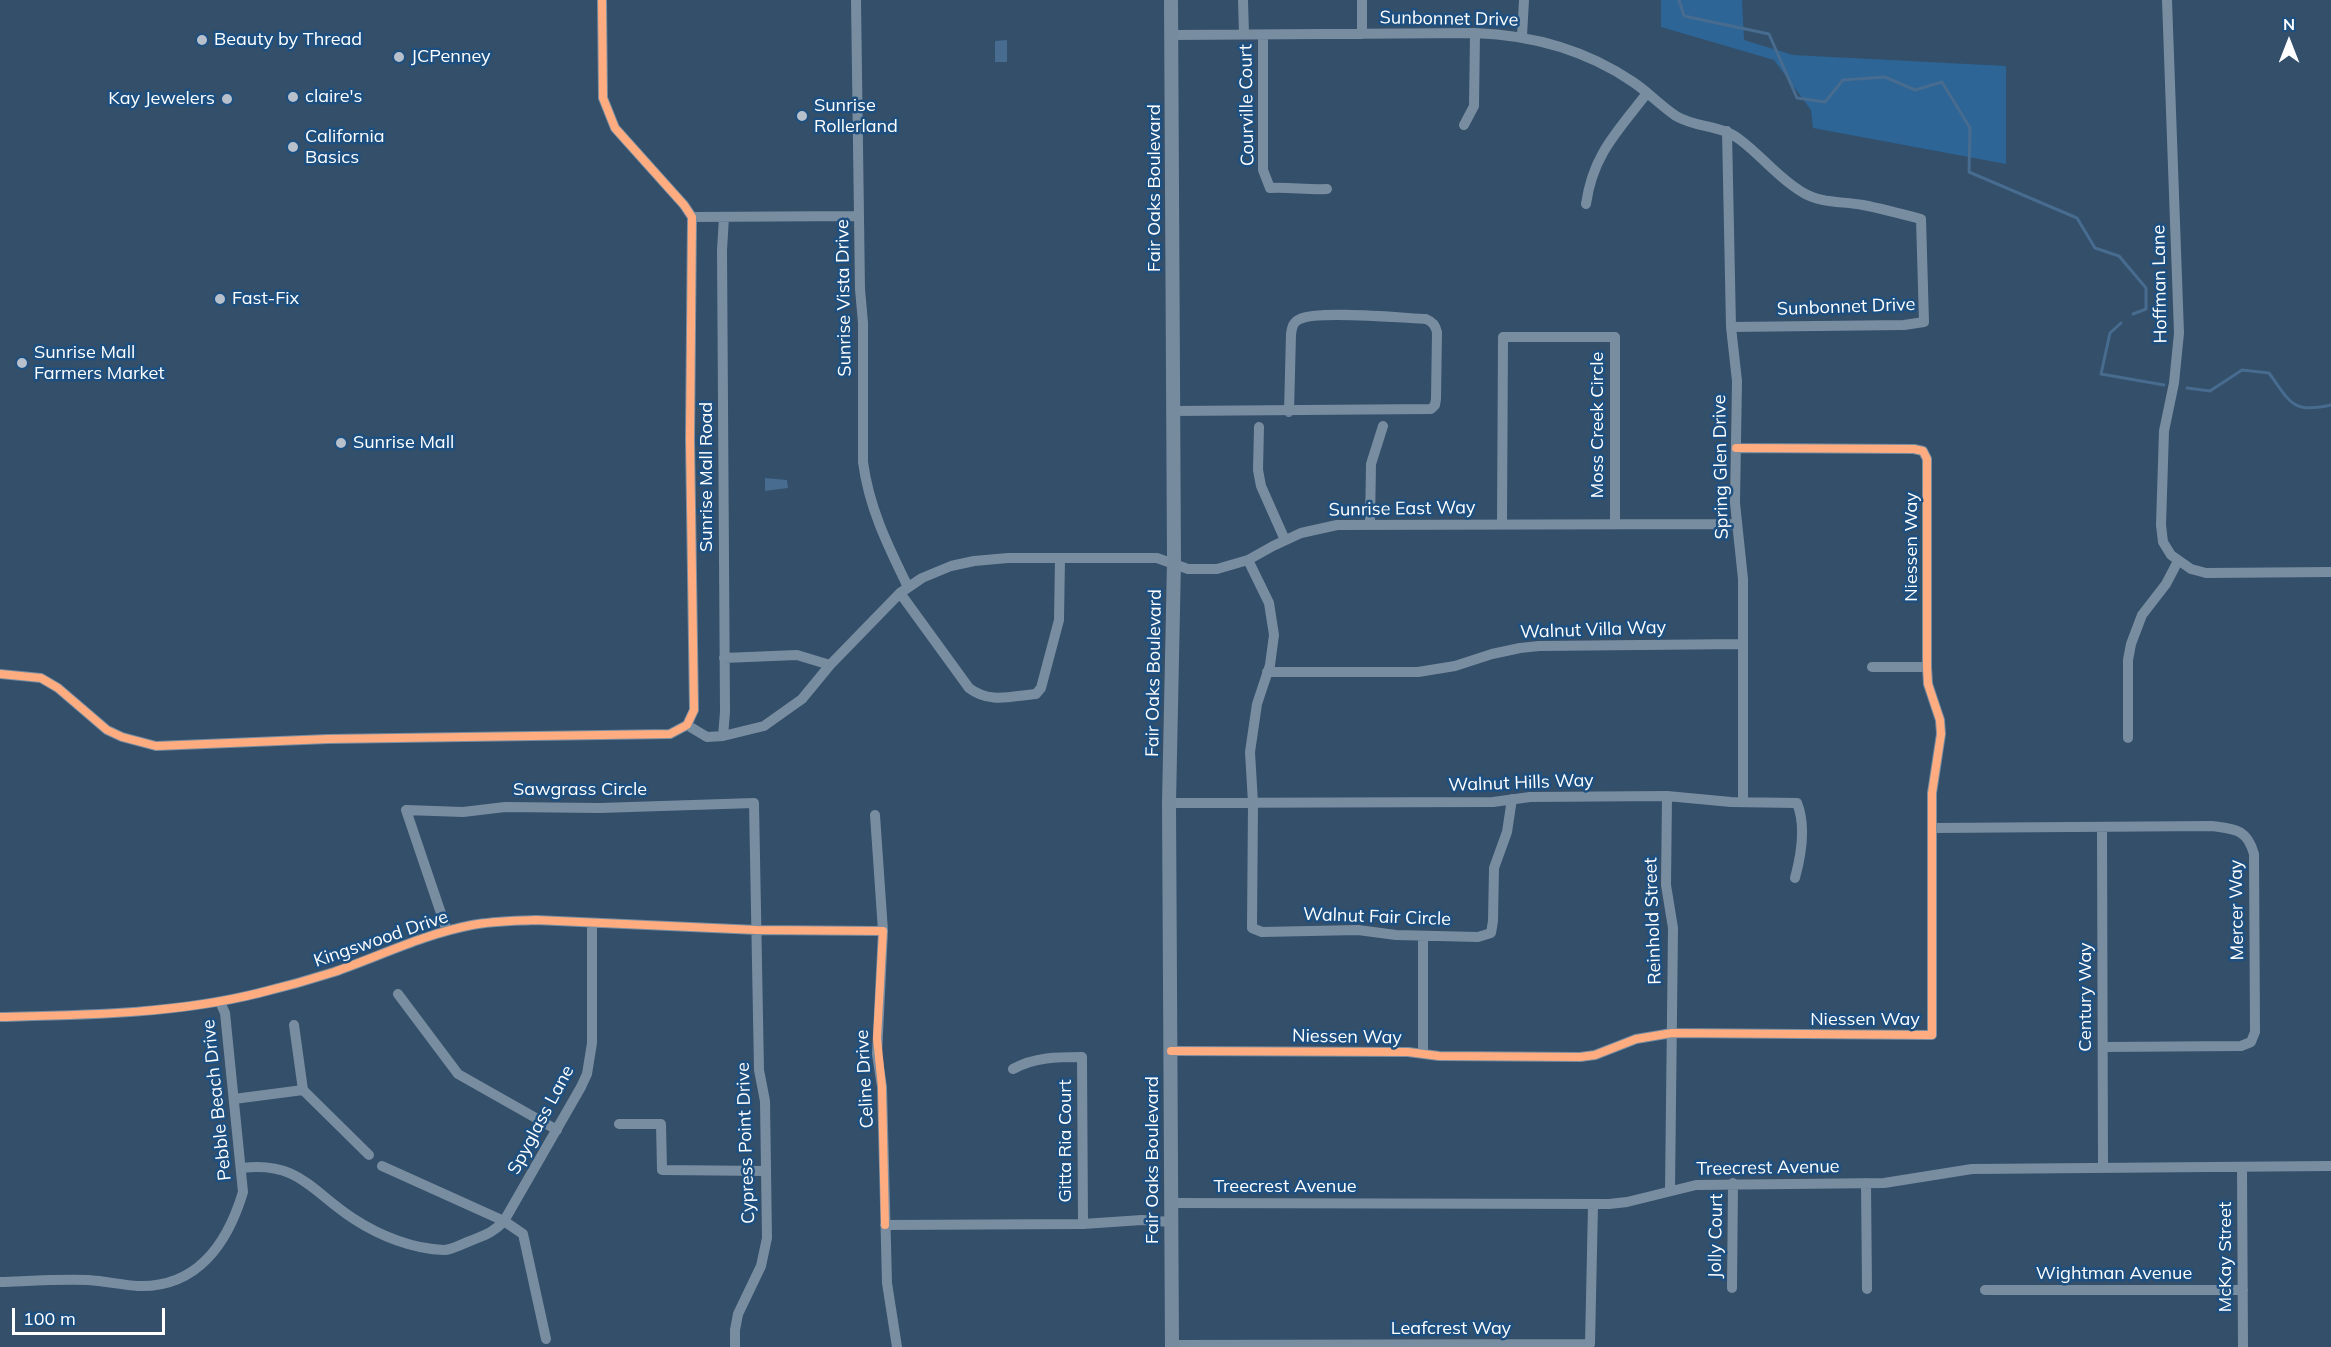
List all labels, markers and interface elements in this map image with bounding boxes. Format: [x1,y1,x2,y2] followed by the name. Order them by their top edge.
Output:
[1380,7,1518,31] street label: Sunbonnet Drive
[2259,12,2319,72] north arrow
[2283,14,2295,34] text: N
[214,29,362,51] place label: Beauty by Thread
[195,33,209,47] marker: Beauty by Thread
[1235,44,1259,166] street label: Courville Court
[411,46,491,68] place label: JCPenney
[392,50,406,64] marker: JCPenney
[305,86,362,108] place label: claire's
[108,88,215,110] place label: Kay Jewelers
[286,90,300,104] marker: claire's
[220,92,234,106] marker: Kay Jewelers
[814,95,898,138] place label: Sunrise Rollerland
[1144,104,1166,272] street label: Fair Oaks Boulevard
[795,109,809,123] marker: Sunrise Rollerland
[305,126,385,168] place label: California Basics
[286,140,300,154] marker: California Basics
[832,219,856,377] street label: Sunrise Vista Drive
[2148,224,2172,344] street label: Hoffman Lane
[232,288,299,310] place label: Fast-Fix
[213,292,227,306] marker: Fast-Fix
[1776,294,1916,320] street label: Sunbonnet Drive
[34,342,165,385] place label: Sunrise Mall Farmers Market
[1587,352,1609,498] street label: Moss Creek Circle
[15,356,29,370] marker: Sunrise Mall Farmers Market
[1709,394,1733,540] street label: Spring Glen Drive
[696,402,718,552] street label: Sunrise Mall Road
[353,432,454,454] place label: Sunrise Mall
[334,436,348,450] marker: Sunrise Mall
[1901,492,1923,602] street label: Niessen Way
[1328,497,1476,521] street label: Sunrise East Way
[1142,589,1166,757] street label: Fair Oaks Boulevard
[1520,617,1666,643] street label: Walnut Villa Way
[1448,770,1594,796] street label: Walnut Hills Way
[513,779,647,801] street label: Sawgrass Circle
[1640,857,1666,985] street label: Reinhold Street
[2225,859,2249,961] street label: Mercer Way
[1303,904,1451,930] street label: Walnut Fair Circle
[311,906,451,972] street label: Kingswood Drive
[2075,942,2097,1052] street label: Century Way
[1810,1009,1920,1031] street label: Niessen Way
[198,1018,236,1182] street label: Pebble Beach Drive
[1292,1025,1402,1049] street label: Niessen Way
[852,1029,878,1129] street label: Celine Drive
[503,1062,579,1178] street label: Spyglass Lane
[732,1062,760,1224] street label: Cypress Point Drive
[1142,1076,1164,1244] street label: Fair Oaks Boulevard
[1055,1079,1077,1203] street label: Gitta Ria Court
[1696,1156,1840,1180] street label: Treecrest Avenue
[1213,1176,1357,1198] street label: Treecrest Avenue
[1704,1193,1728,1279] street label: Jolly Court
[2215,1202,2237,1312] street label: McKay Street
[2036,1263,2192,1285] street label: Wightman Avenue
[15,1296,168,1334] scale bar
[23,1307,76,1330] text: 100 m
[1391,1318,1511,1340] street label: Leafcrest Way

